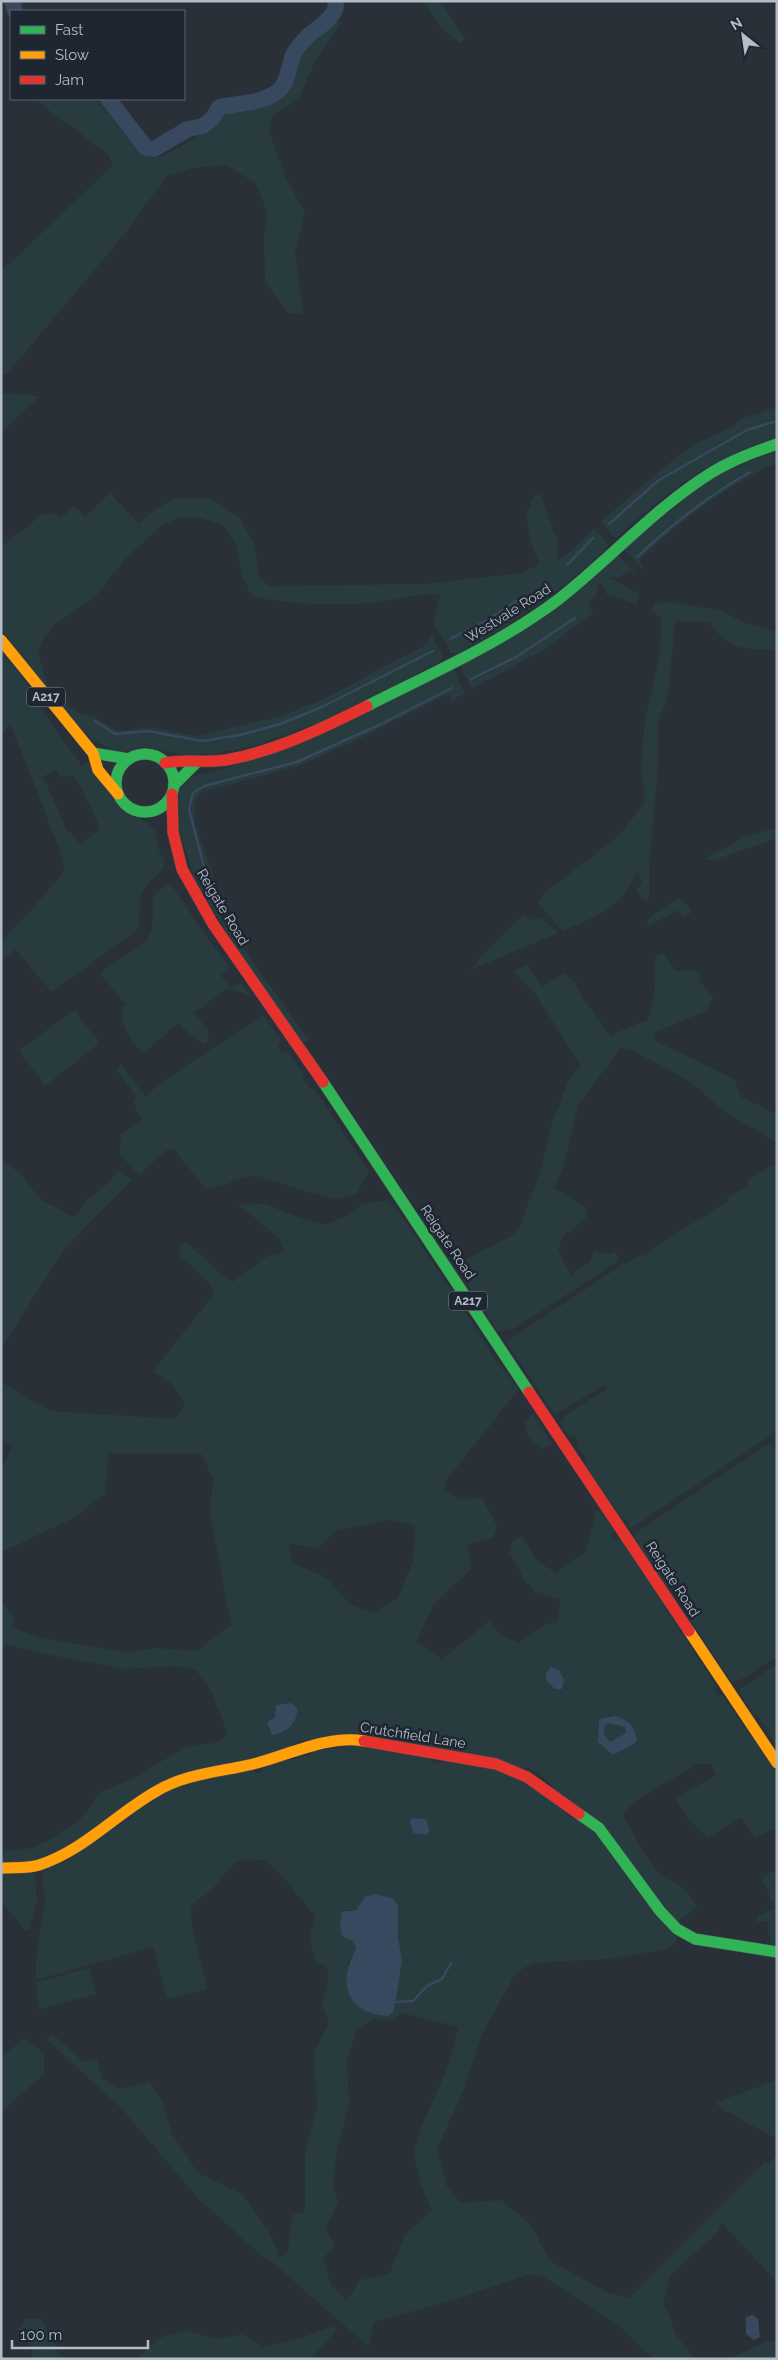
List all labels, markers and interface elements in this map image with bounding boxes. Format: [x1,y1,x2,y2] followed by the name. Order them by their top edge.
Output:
[10,10,185,100] legend
[718,10,768,60] north arrow
[728,14,745,33] text: N
[55,21,83,39] text: Fast
[55,46,89,64] text: Slow
[55,71,84,89] text: Jam
[462,580,554,646] street label: Westvale Road
[27,688,65,706] road number: A217
[194,866,252,948] street label: Reigate Road
[417,1202,479,1282] street label: Reigate Road
[449,1292,487,1310] road number: A217
[643,1538,703,1620] street label: Reigate Road
[359,1719,467,1751] street label: Crutchfield Lane
[12,2318,149,2350] scale bar
[20,2326,62,2344] text: 100 m

